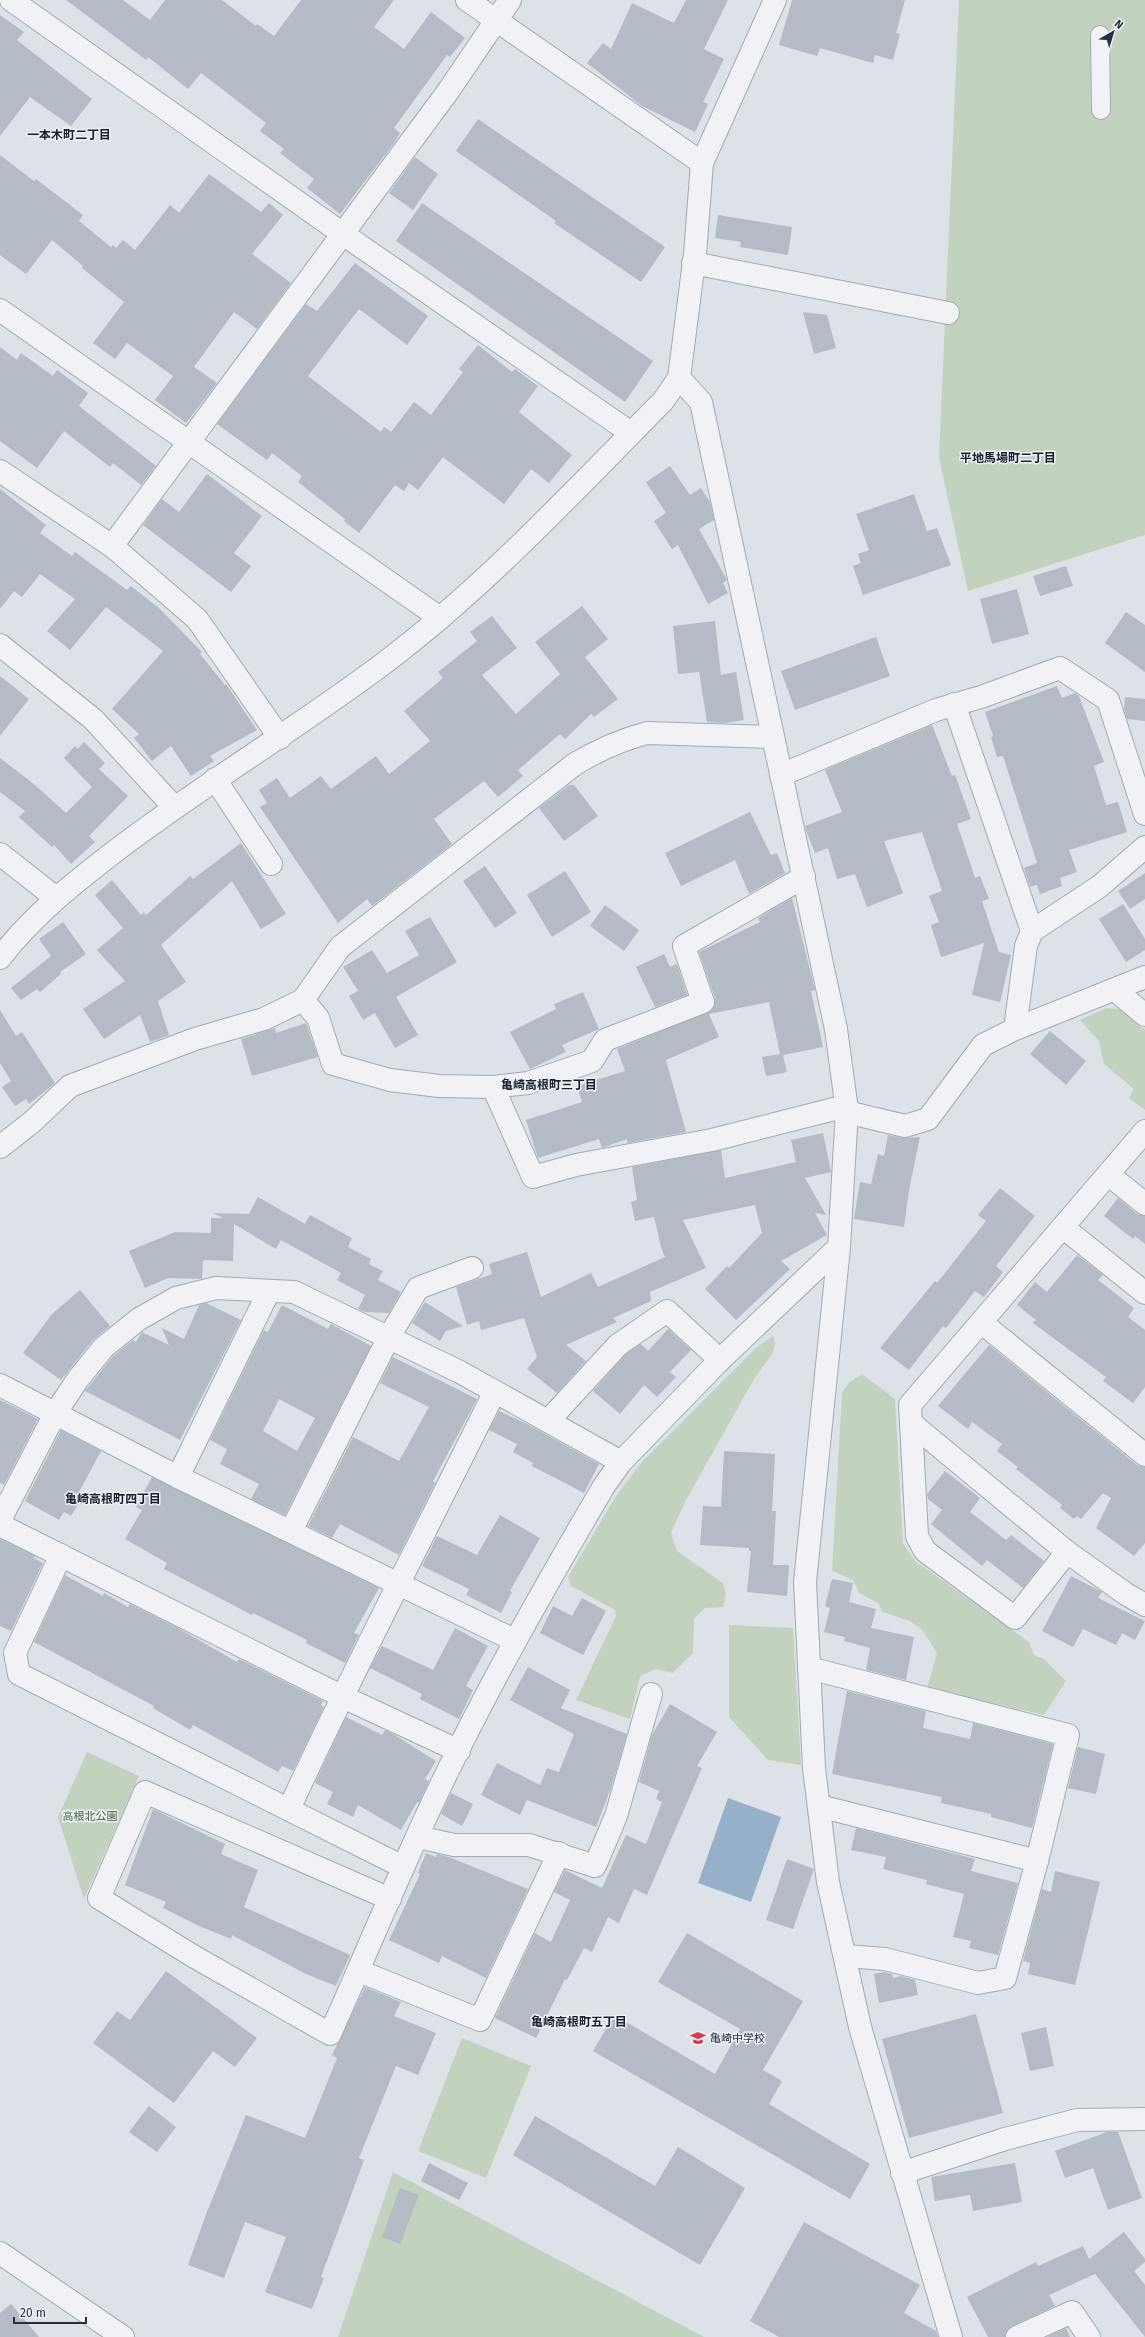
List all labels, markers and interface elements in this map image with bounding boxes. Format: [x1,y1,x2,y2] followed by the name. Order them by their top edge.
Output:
[1093,12,1133,52] north arrow
[1112,17,1126,32] text: N
[27,128,111,142] district label: 一本木町二丁目
[960,451,1056,465] district label: 平地馬場町二丁目
[501,1078,597,1092] district label: 亀崎高根町三丁目
[65,1492,161,1506] district label: 亀崎高根町四丁目
[63,1810,118,1823] park label: 高根北公園
[531,2015,627,2029] district label: 亀崎高根町五丁目
[689,2029,707,2047] school or university icon: 亀崎中学校
[710,2032,765,2045] place label: 亀崎中学校
[14,2299,86,2325] scale bar
[20,2306,46,2320] text: 20 m

